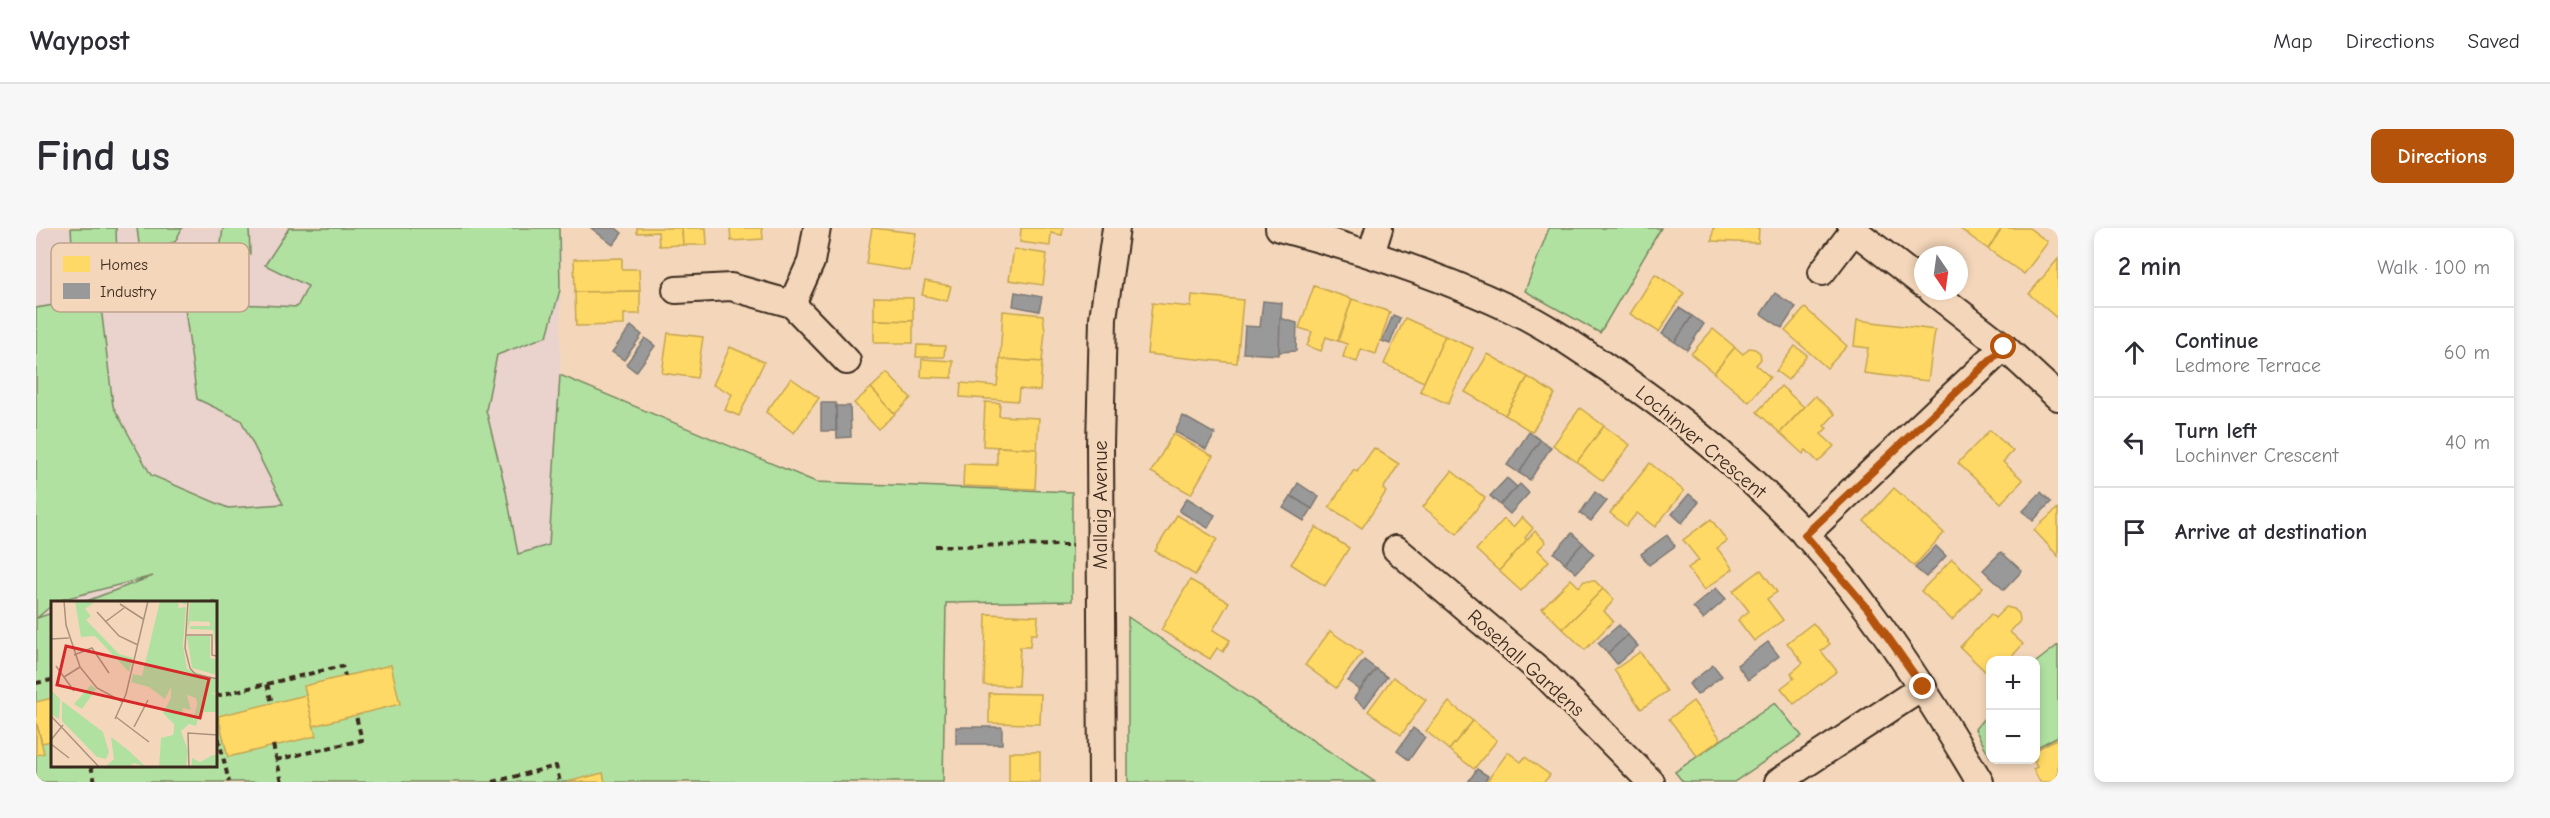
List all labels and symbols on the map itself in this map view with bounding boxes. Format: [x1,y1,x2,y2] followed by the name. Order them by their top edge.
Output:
[51,243,249,312] legend
[1914,246,1968,300] north arrow
[100,256,148,274] text: Homes
[100,283,157,301] text: Industry
[1990,333,2016,359] route start
[1631,381,1772,504] street label: Lochinver Crescent
[1089,441,1112,569] street label: Mallaig Avenue
[51,601,218,767] inset map
[1463,605,1589,721] street label: Rosehall Gardens
[1909,673,1935,699] route end

